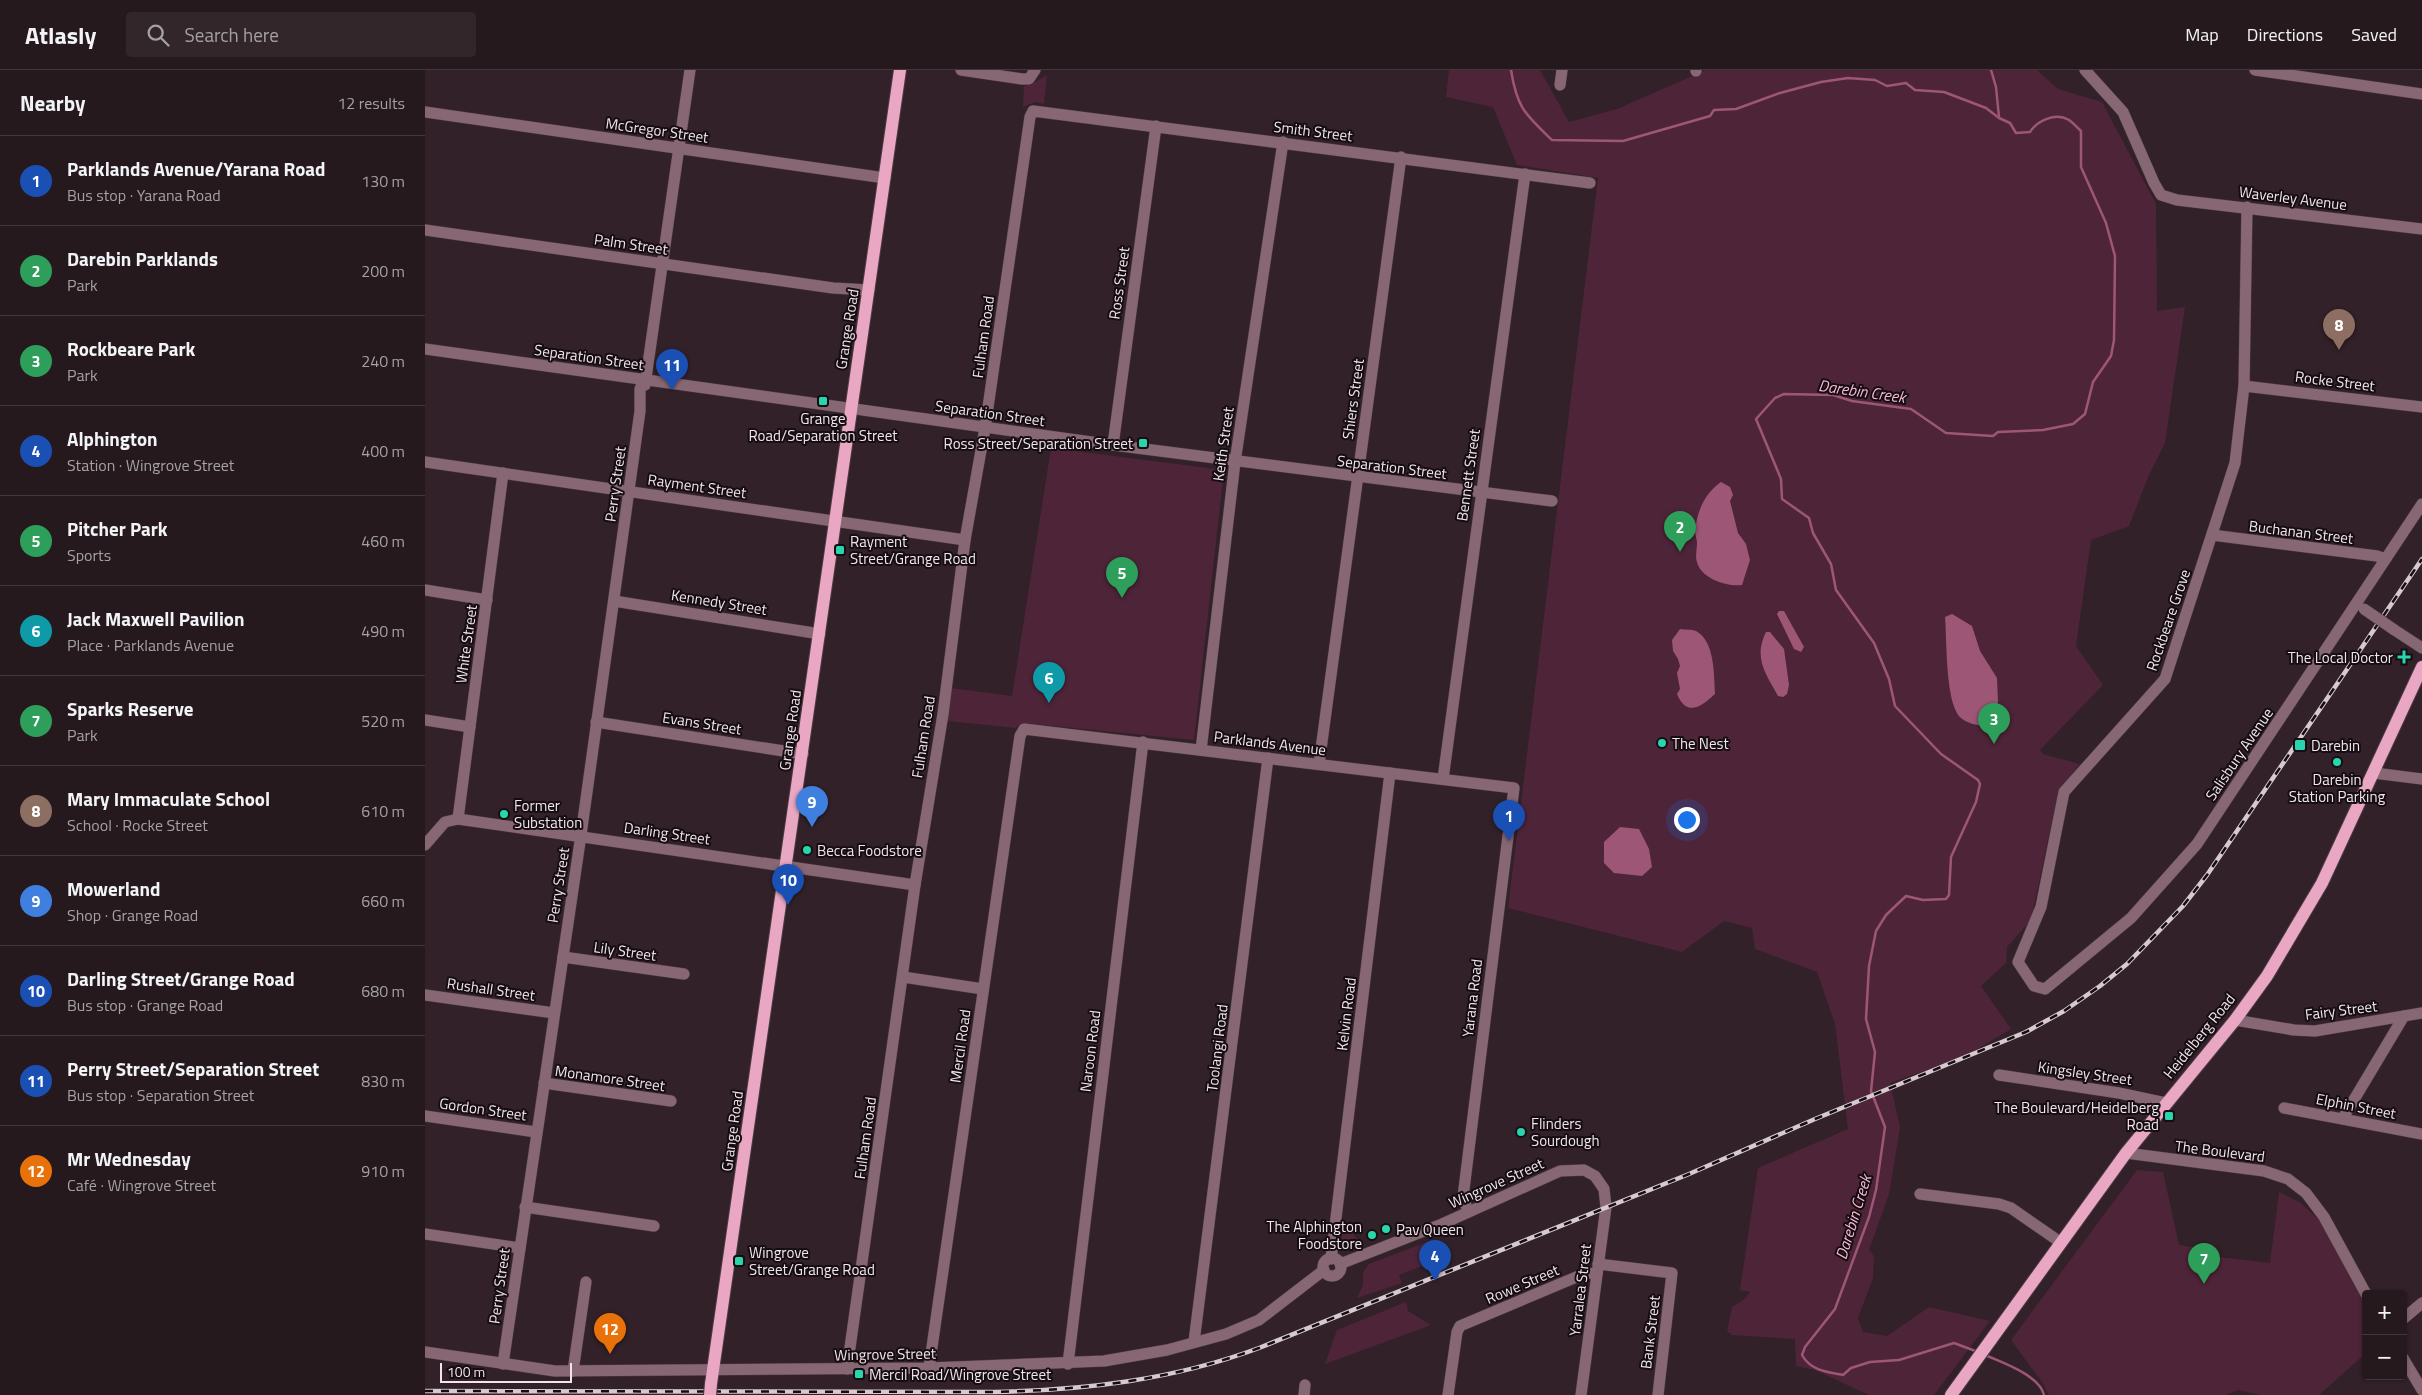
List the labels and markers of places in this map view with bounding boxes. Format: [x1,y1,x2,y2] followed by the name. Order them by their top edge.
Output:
[2323,309,2355,350] pin: 8
[656,349,688,390] pin: 11
[817,395,829,407] marker: Grange Road/Separation Street
[749,407,898,447] place label: Grange Road/Separation Street
[944,432,1134,455] place label: Ross Street/Separation Street
[1137,437,1149,449] marker: Ross Street/Separation Street
[1664,511,1696,552] pin: 2
[850,530,976,570] place label: Rayment Street/Grange Road
[834,544,846,556] marker: Rayment Street/Grange Road
[1106,557,1138,598] pin: 5
[2288,646,2393,669] place label: The Local Doctor
[2397,650,2411,664] marker: The Local Doctor
[1033,662,1065,703] pin: 6
[1978,703,2010,744] pin: 3
[1672,732,1729,755] place label: The Nest
[2311,734,2360,757] place label: Darebin
[1656,737,1668,749] marker: The Nest
[2293,738,2307,752] marker: Darebin
[2331,756,2343,768] marker: Darebin Station Parking
[2289,768,2385,808] place label: Darebin Station Parking
[796,786,828,827] pin: 9
[514,794,582,834] place label: Former Substation
[1493,800,1525,841] pin: 1
[498,808,510,820] marker: Former Substation
[817,839,922,862] place label: Becca Foodstore
[801,844,813,856] marker: Becca Foodstore
[772,864,804,905] pin: 10
[1994,1096,2159,1136] place label: The Boulevard/Heidelberg Road
[2163,1110,2175,1122] marker: The Boulevard/Heidelberg Road
[1531,1112,1600,1152] place label: Flinders Sourdough
[1515,1126,1527,1138] marker: Flinders Sourdough
[1267,1215,1362,1255] place label: The Alphington Foodstore
[1396,1218,1464,1241] place label: Pav Queen
[1380,1223,1392,1235] marker: Pav Queen
[1366,1229,1378,1241] marker: The Alphington Foodstore
[1419,1240,1451,1281] pin: 4
[749,1241,875,1281] place label: Wingrove Street/Grange Road
[2188,1243,2220,1284] pin: 7
[733,1255,745,1267] marker: Wingrove Street/Grange Road
[594,1313,626,1354] pin: 12
[869,1363,1052,1386] place label: Mercil Road/Wingrove Street
[853,1368,865,1380] marker: Mercil Road/Wingrove Street

